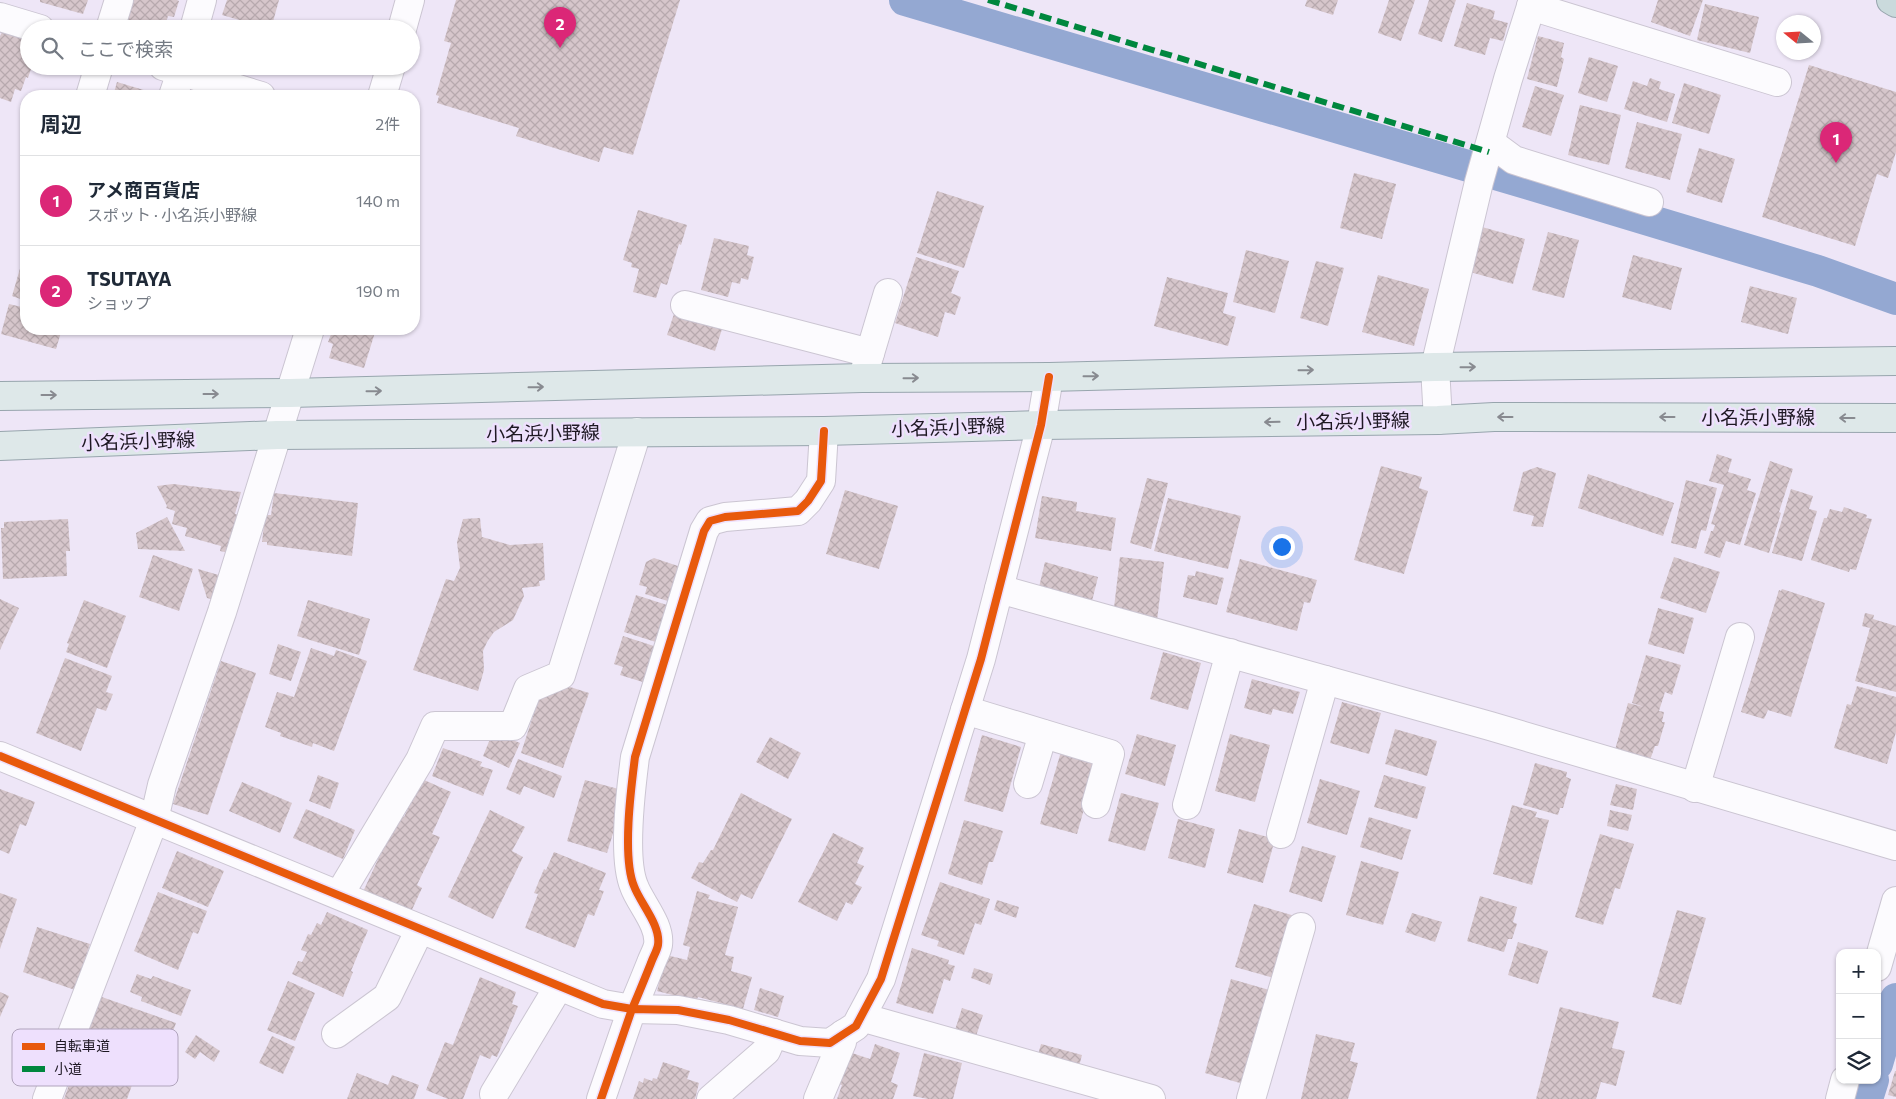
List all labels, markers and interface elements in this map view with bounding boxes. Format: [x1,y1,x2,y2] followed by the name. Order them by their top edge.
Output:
[544,7,576,48] pin: 2
[1776,15,1821,60] north arrow
[20,20,420,75] search box
[38,34,66,62] icon: search
[78,37,173,60] text: ここで検索
[40,111,82,136] text: 周辺
[375,114,400,133] text: 2件
[1820,122,1852,163] pin: 1
[87,178,200,201] text: アメ商百貨店
[52,191,60,210] text: 1
[356,191,400,210] text: 140 m
[87,205,257,224] text: スポット · 小名浜小野線
[87,267,172,290] text: TSUTAYA
[51,281,61,300] text: 2
[356,281,400,300] text: 190 m
[87,293,151,312] text: ショップ
[1460,362,1476,372] one-way arrow
[1298,366,1314,375] one-way arrow
[1083,371,1099,380] one-way arrow
[902,373,919,383] one-way arrow
[528,382,544,392] one-way arrow
[365,386,381,396] one-way arrow
[202,389,219,399] one-way arrow
[40,390,56,400] one-way arrow
[1701,405,1815,428] street label: 小名浜小野線
[1296,408,1410,433] street label: 小名浜小野線
[1497,412,1514,422] one-way arrow
[1660,412,1676,422] one-way arrow
[891,413,1005,440] street label: 小名浜小野線
[1840,413,1856,423] one-way arrow
[1265,417,1281,427] one-way arrow
[486,420,600,445] street label: 小名浜小野線
[81,427,195,454] street label: 小名浜小野線
[1269,534,1295,560] your location
[1836,949,1881,1084] map controls
[1836,949,1881,994] button: +
[1836,994,1881,1039] button: −
[12,1029,178,1086] legend
[54,1037,110,1054] text: 自転車道
[1836,1039,1881,1084] button: layers
[54,1060,82,1077] text: 小道

